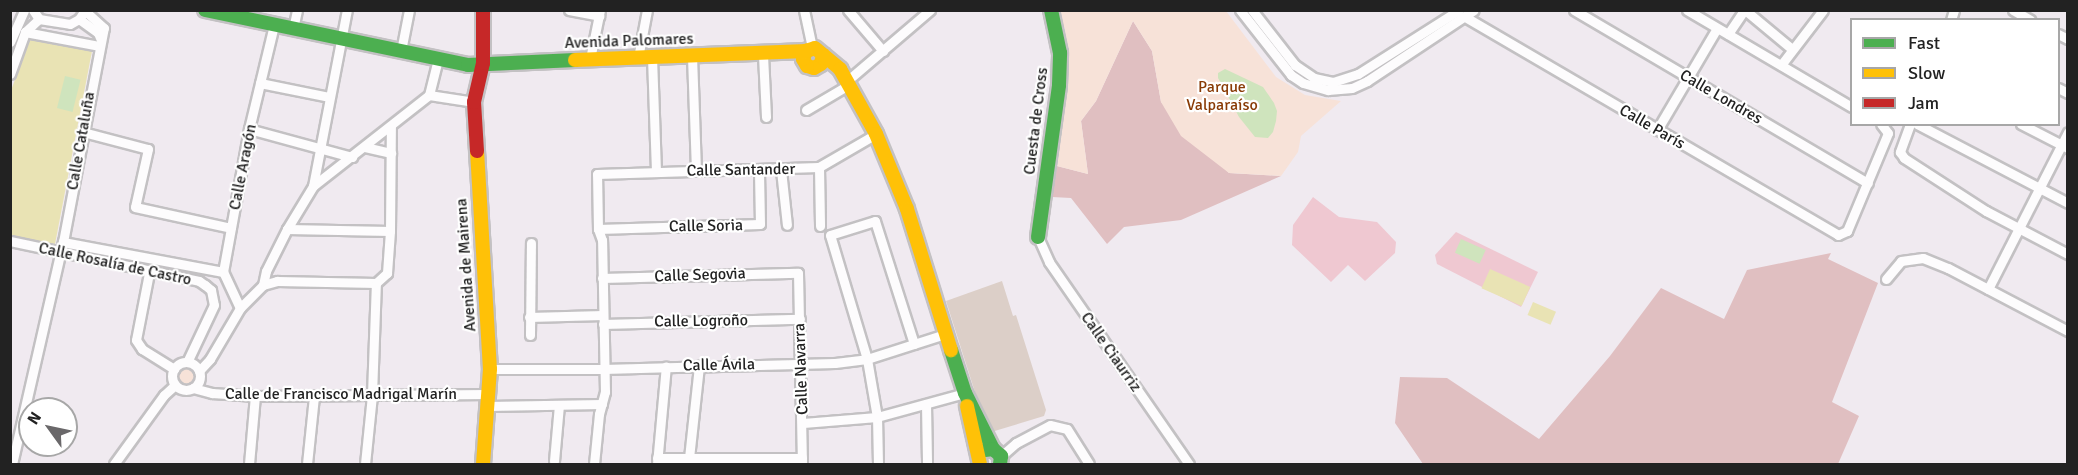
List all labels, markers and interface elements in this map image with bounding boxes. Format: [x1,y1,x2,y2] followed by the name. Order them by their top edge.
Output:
[1850,18,2060,126] legend
[564,29,694,53] street label: Avenida Palomares
[1908,32,1940,54] text: Fast
[1908,62,1945,84] text: Slow
[1020,66,1052,176] street label: Cuesta de Cross
[1676,66,1766,128] street label: Calle Londres
[1186,77,1258,115] park label: Parque Valparaíso
[63,90,99,192] street label: Calle Cataluña
[1908,92,1939,114] text: Jam
[1616,101,1688,153] street label: Calle París
[225,122,261,212] street label: Calle Aragón
[686,159,796,181] street label: Calle Santander
[452,198,480,332] street label: Avenida de Mairena
[669,216,743,236] street label: Calle Soria
[37,238,193,290] street label: Calle Rosalía de Castro
[654,264,746,286] street label: Calle Segovia
[1077,309,1145,395] street label: Calle Ciaurriz
[654,311,748,331] street label: Calle Logroño
[790,323,812,415] street label: Calle Navarra
[683,355,755,375] street label: Calle Ávila
[225,384,457,404] street label: Calle de Francisco Madrigal Marín
[18,397,78,457] north arrow
[23,408,46,428] text: N

